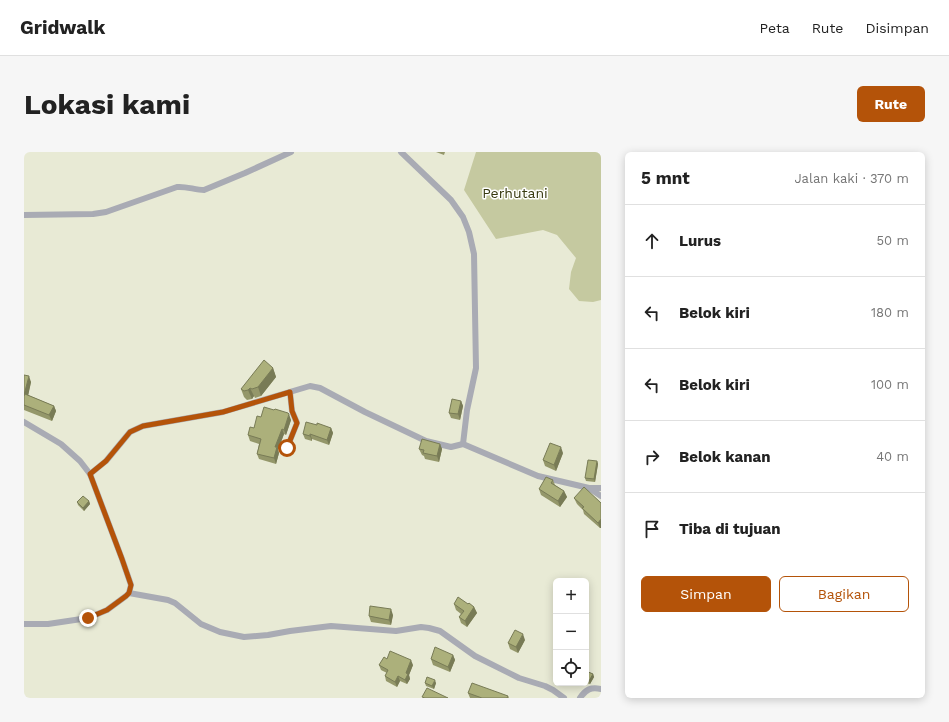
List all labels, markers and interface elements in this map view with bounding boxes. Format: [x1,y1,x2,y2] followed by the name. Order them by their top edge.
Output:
[20,16,105,39] text: Gridwalk
[760,20,790,36] text: Peta
[812,20,843,36] text: Rute
[865,20,929,36] text: Disimpan
[857,86,925,122] button: Rute
[24,88,190,121] text: Lokasi kami
[641,168,690,188] text: 5 mnt
[794,171,909,186] text: Jalan kaki · 370 m
[482,185,548,201] park label: Perhutani
[641,230,663,252] icon: ahead
[679,232,721,250] text: Lurus
[877,233,909,248] text: 50 m
[641,302,663,324] icon: left
[679,304,750,322] text: Belok kiri
[871,305,909,320] text: 180 m
[641,374,663,396] icon: left
[679,376,750,394] text: Belok kiri
[871,377,909,392] text: 100 m
[278,439,296,457] route start
[641,446,663,468] icon: right
[679,448,770,466] text: Belok kanan
[876,449,909,464] text: 40 m
[641,518,663,540] icon: arrive
[679,520,781,538] text: Tiba di tujuan
[641,576,771,612] button: Simpan
[779,576,909,612] button: Bagikan
[553,578,589,686] map controls
[553,578,589,614] button: +
[79,609,97,627] route end
[553,614,589,650] button: −
[553,650,589,686] button: locate

